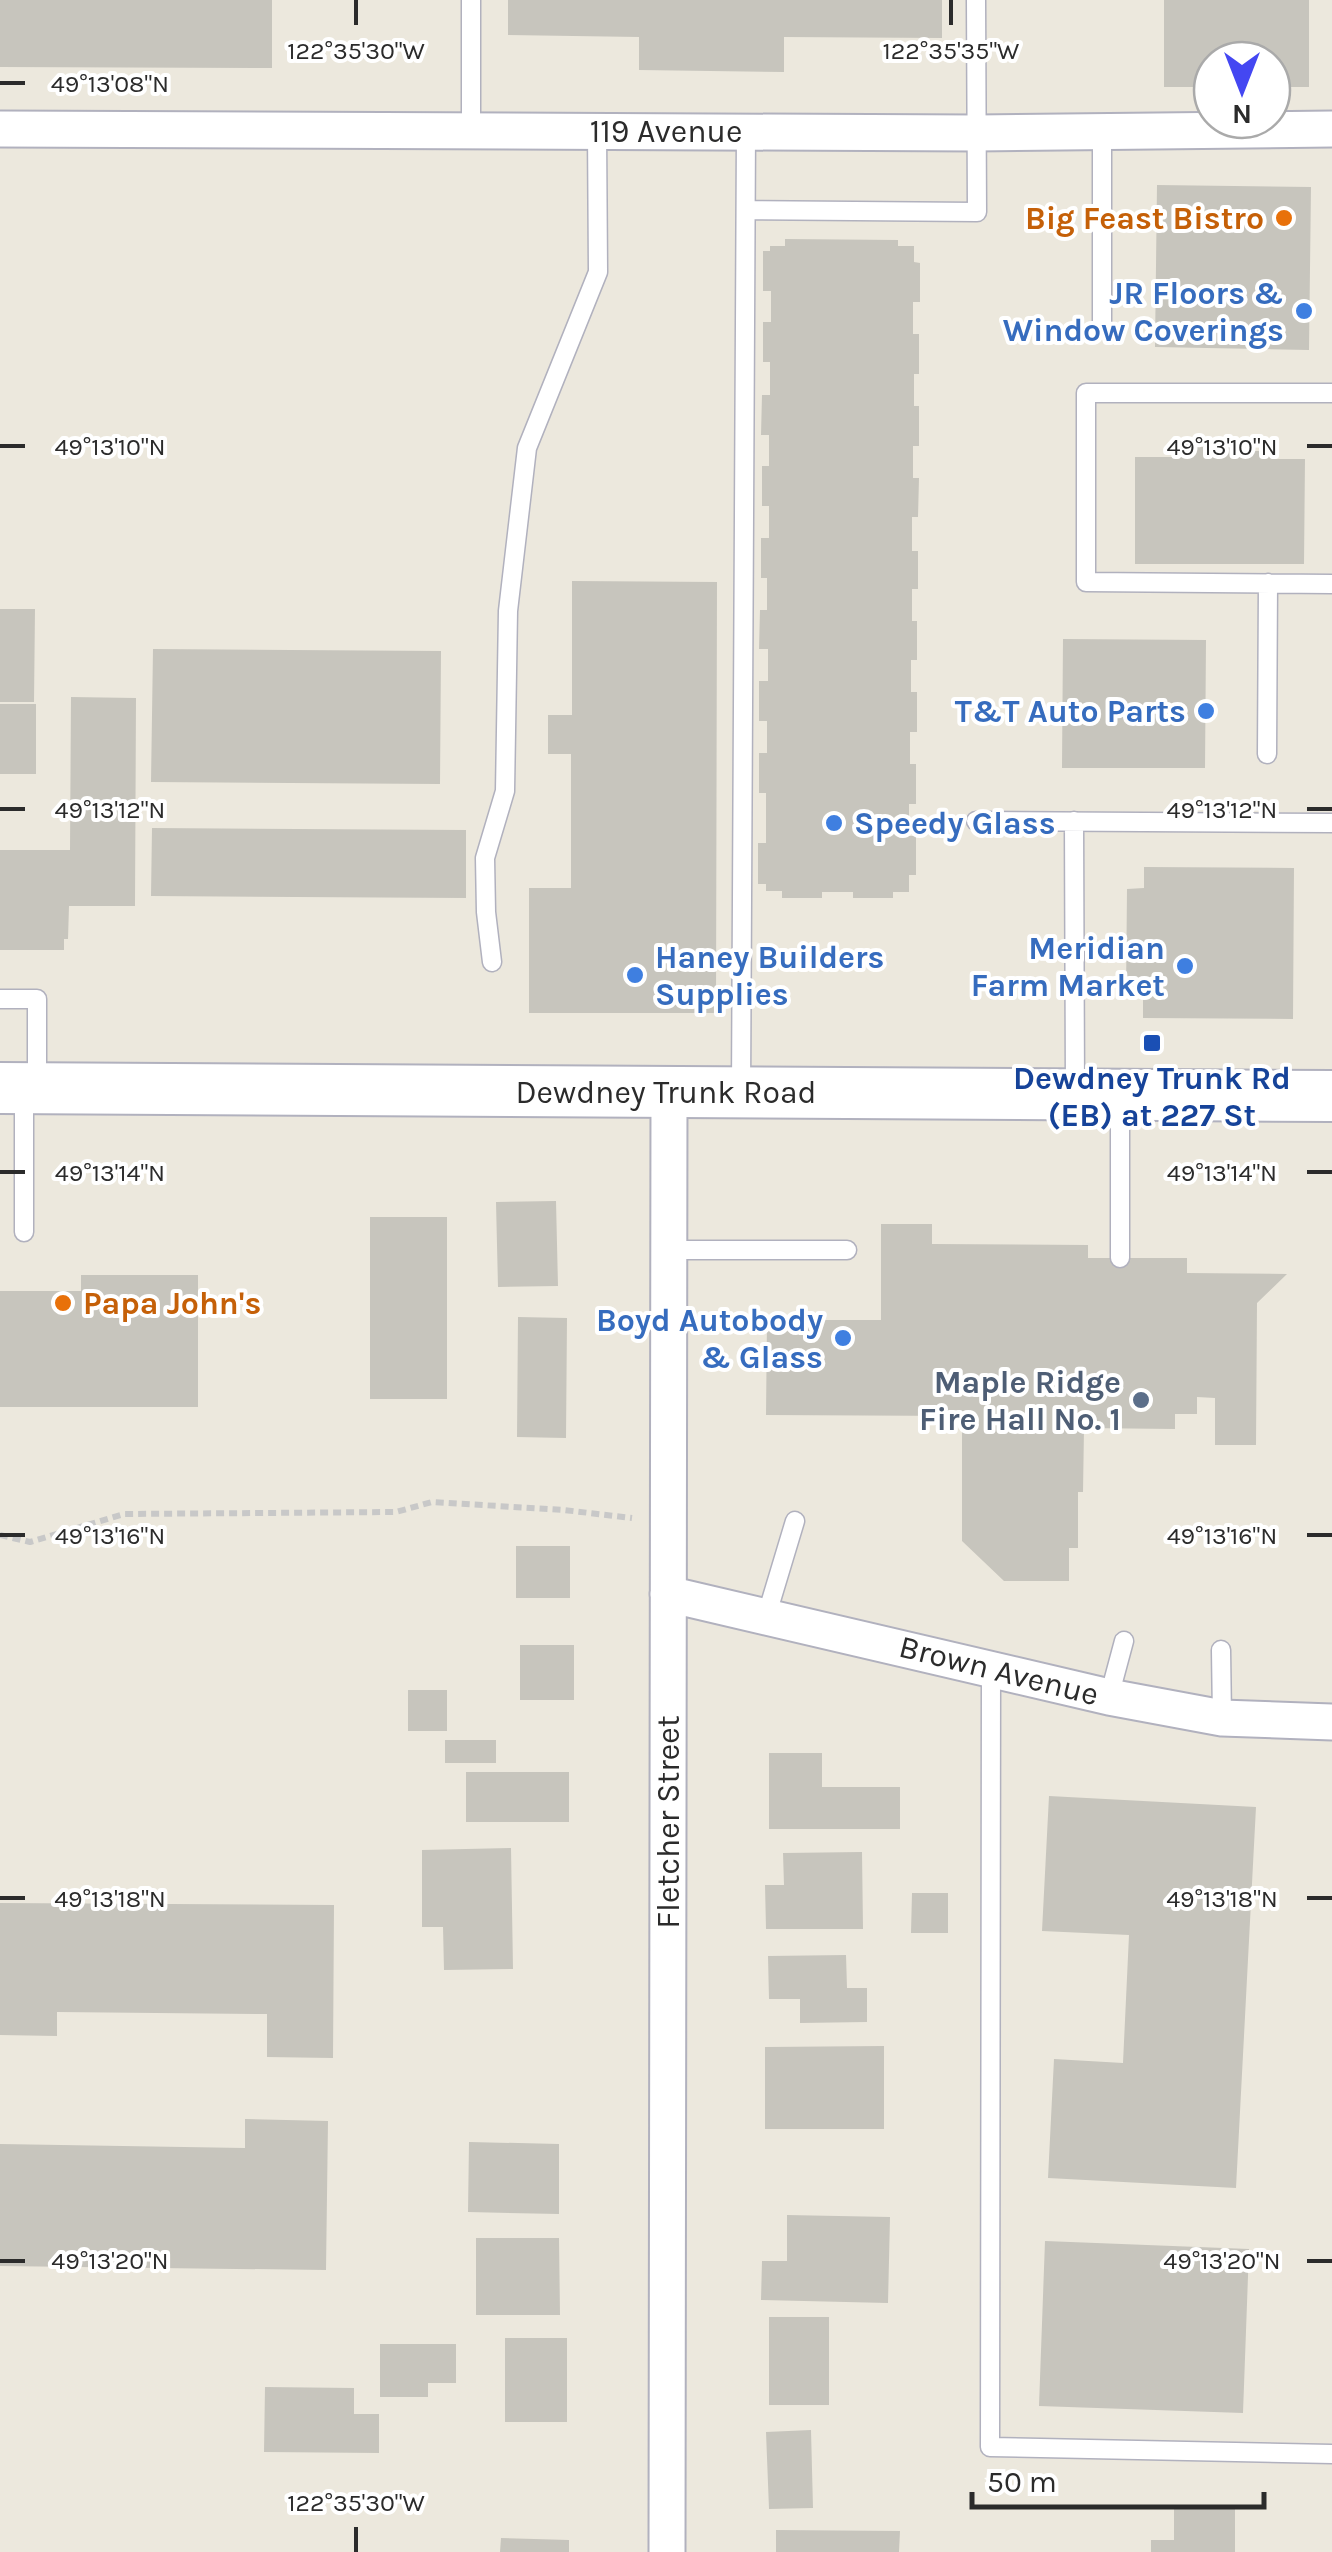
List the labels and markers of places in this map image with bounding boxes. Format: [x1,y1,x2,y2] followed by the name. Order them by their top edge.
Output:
[1025,200,1264,237] place label: Big Feast Bistro
[1273,207,1295,229] marker: Big Feast Bistro
[1003,275,1284,349] place label: JR Floors & Window Coverings
[1293,300,1315,322] marker: JR Floors & Window Coverings
[955,693,1186,730] place label: T&T Auto Parts
[1195,700,1217,722] marker: T&T Auto Parts
[854,805,1056,842] place label: Speedy Glass
[823,812,845,834] marker: Speedy Glass
[971,930,1165,1004] place label: Meridian Farm Market
[655,939,885,1013] place label: Haney Builders Supplies
[1174,955,1196,977] marker: Meridian Farm Market
[624,964,646,986] marker: Haney Builders Supplies
[1141,1032,1163,1054] marker: Dewdney Trunk Rd (EB) at 227 St
[1013,1060,1291,1134] place label: Dewdney Trunk Rd (EB) at 227 St
[83,1285,261,1322] place label: Papa John's
[52,1292,74,1314] marker: Papa John's
[596,1302,823,1376] place label: Boyd Autobody & Glass
[832,1327,854,1349] marker: Boyd Autobody & Glass
[919,1364,1121,1438] place label: Maple Ridge Fire Hall No. 1
[1130,1389,1152,1411] marker: Maple Ridge Fire Hall No. 1

